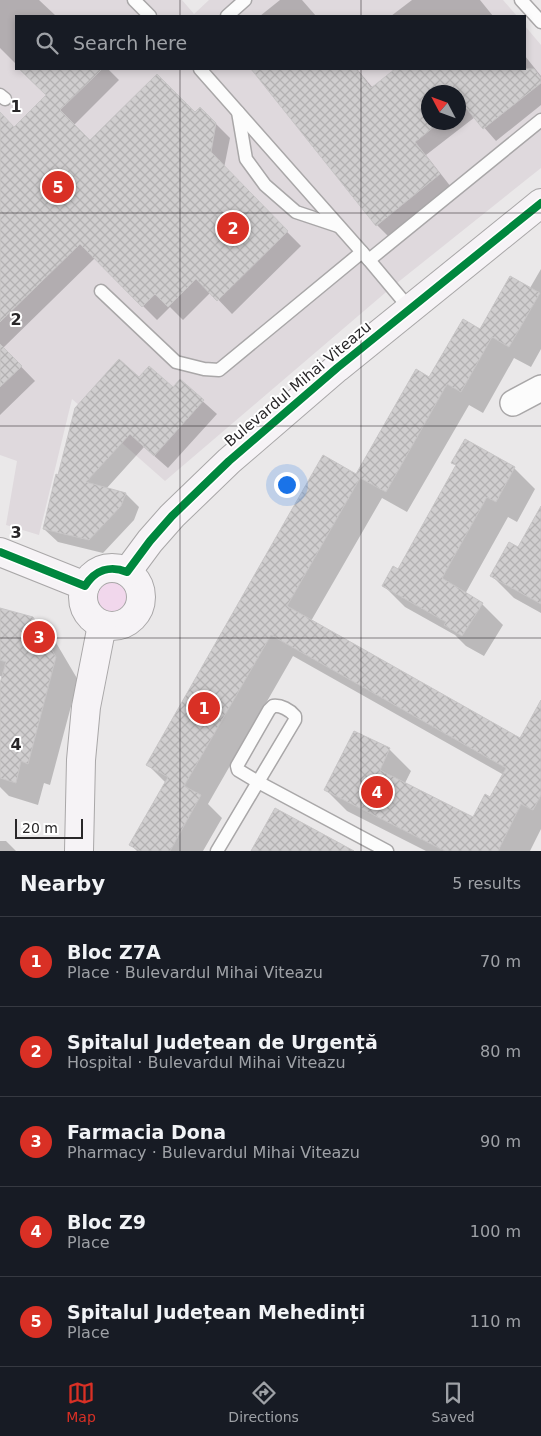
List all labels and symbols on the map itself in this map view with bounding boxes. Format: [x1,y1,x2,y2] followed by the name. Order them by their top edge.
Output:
[421,85,466,130] north arrow
[10,97,22,116] text: 1
[42,168,74,206] pin: 5
[217,209,249,247] pin: 2
[10,310,22,329] text: 2
[221,317,375,451] street label: Bulevardul Mihai Viteazu
[274,472,300,498] your location
[10,523,22,542] text: 3
[23,618,55,656] pin: 3
[188,689,220,727] pin: 1
[10,735,22,754] text: 4
[361,773,393,811] pin: 4
[15,816,82,839] scale bar

